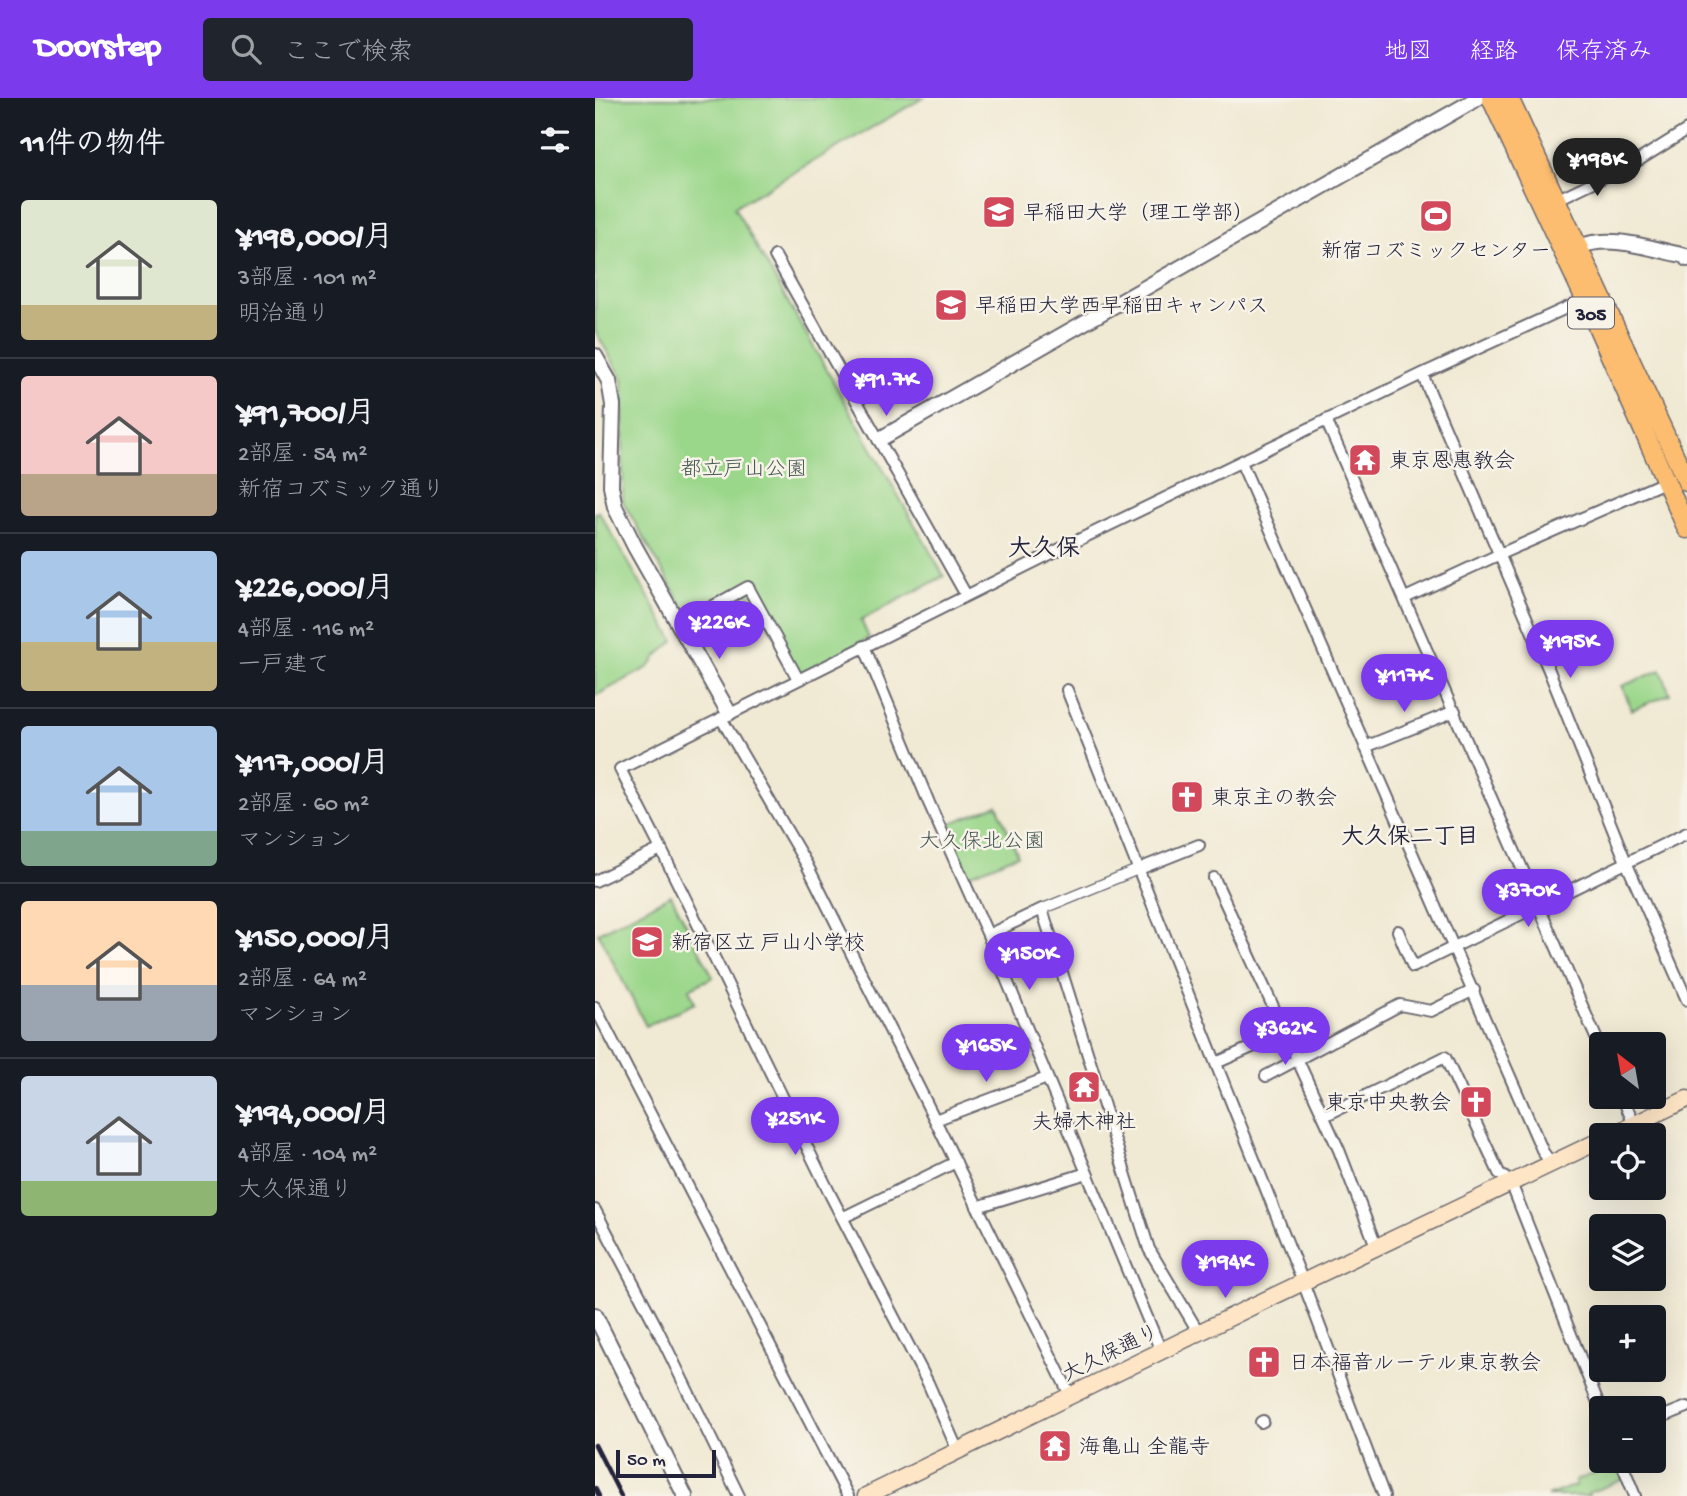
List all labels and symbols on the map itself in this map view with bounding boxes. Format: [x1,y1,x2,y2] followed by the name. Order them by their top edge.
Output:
[1548,139,1646,198] pin: ¥198K
[980,193,1018,231] school or university icon: 早稲田大学（理工学部）
[1417,197,1455,235] sports icon: 新宿コズミックセンター
[1023,202,1254,228] place label: 早稲田大学（理工学部）
[1321,240,1551,266] place label: 新宿コズミックセンター
[932,286,970,324] school or university icon: 早稲田大学西早稲田キャンパス
[975,295,1268,321] place label: 早稲田大学西早稲田キャンパス
[1568,298,1614,328] road number: 305
[829,358,943,418] pin: ¥91.7K
[1346,441,1384,479] temple icon: 東京恩惠敎会
[1389,449,1515,476] place label: 東京恩惠敎会
[681,458,807,484] park label: 都立戸山公園
[1008,535,1080,565] district label: 大久保
[670,602,768,661] pin: ¥226K
[1521,620,1619,680] pin: ¥195K
[1355,654,1453,714] pin: ¥117K
[1168,778,1206,816] church icon: 東京主の教会
[1211,786,1337,813] place label: 東京主の教会
[1341,824,1479,852] district label: 大久保二丁目
[919,830,1045,856] park label: 大久保北公園
[1479,870,1577,929] pin: ¥370K
[628,923,666,961] school or university icon: 新宿区立 戸山小学校
[671,932,865,958] place label: 新宿区立 戸山小学校
[980,932,1078,992] pin: ¥150K
[1236,1007,1334,1067] pin: ¥362K
[937,1024,1035,1084] pin: ¥165K
[1589,1032,1666,1110] north arrow
[1065,1068,1103,1106] temple icon: 夫婦木神社
[1457,1083,1495,1121] church icon: 東京中央教会
[1325,1091,1451,1118] place label: 東京中央教会
[746,1098,844,1157] pin: ¥251K
[1032,1111,1137,1137] place label: 夫婦木神社
[1176,1240,1274,1300] pin: ¥194K
[1058,1320,1164,1389] street label: 大久保通り
[1245,1343,1283,1381] church icon: 日本福音ルーテル東京教会
[1289,1351,1541,1378] place label: 日本福音ルーテル東京教会
[1036,1427,1074,1465] temple icon: 海亀山 全龍寺
[1079,1436,1210,1462] place label: 海亀山 全龍寺
[616,1447,716,1479] scale bar

